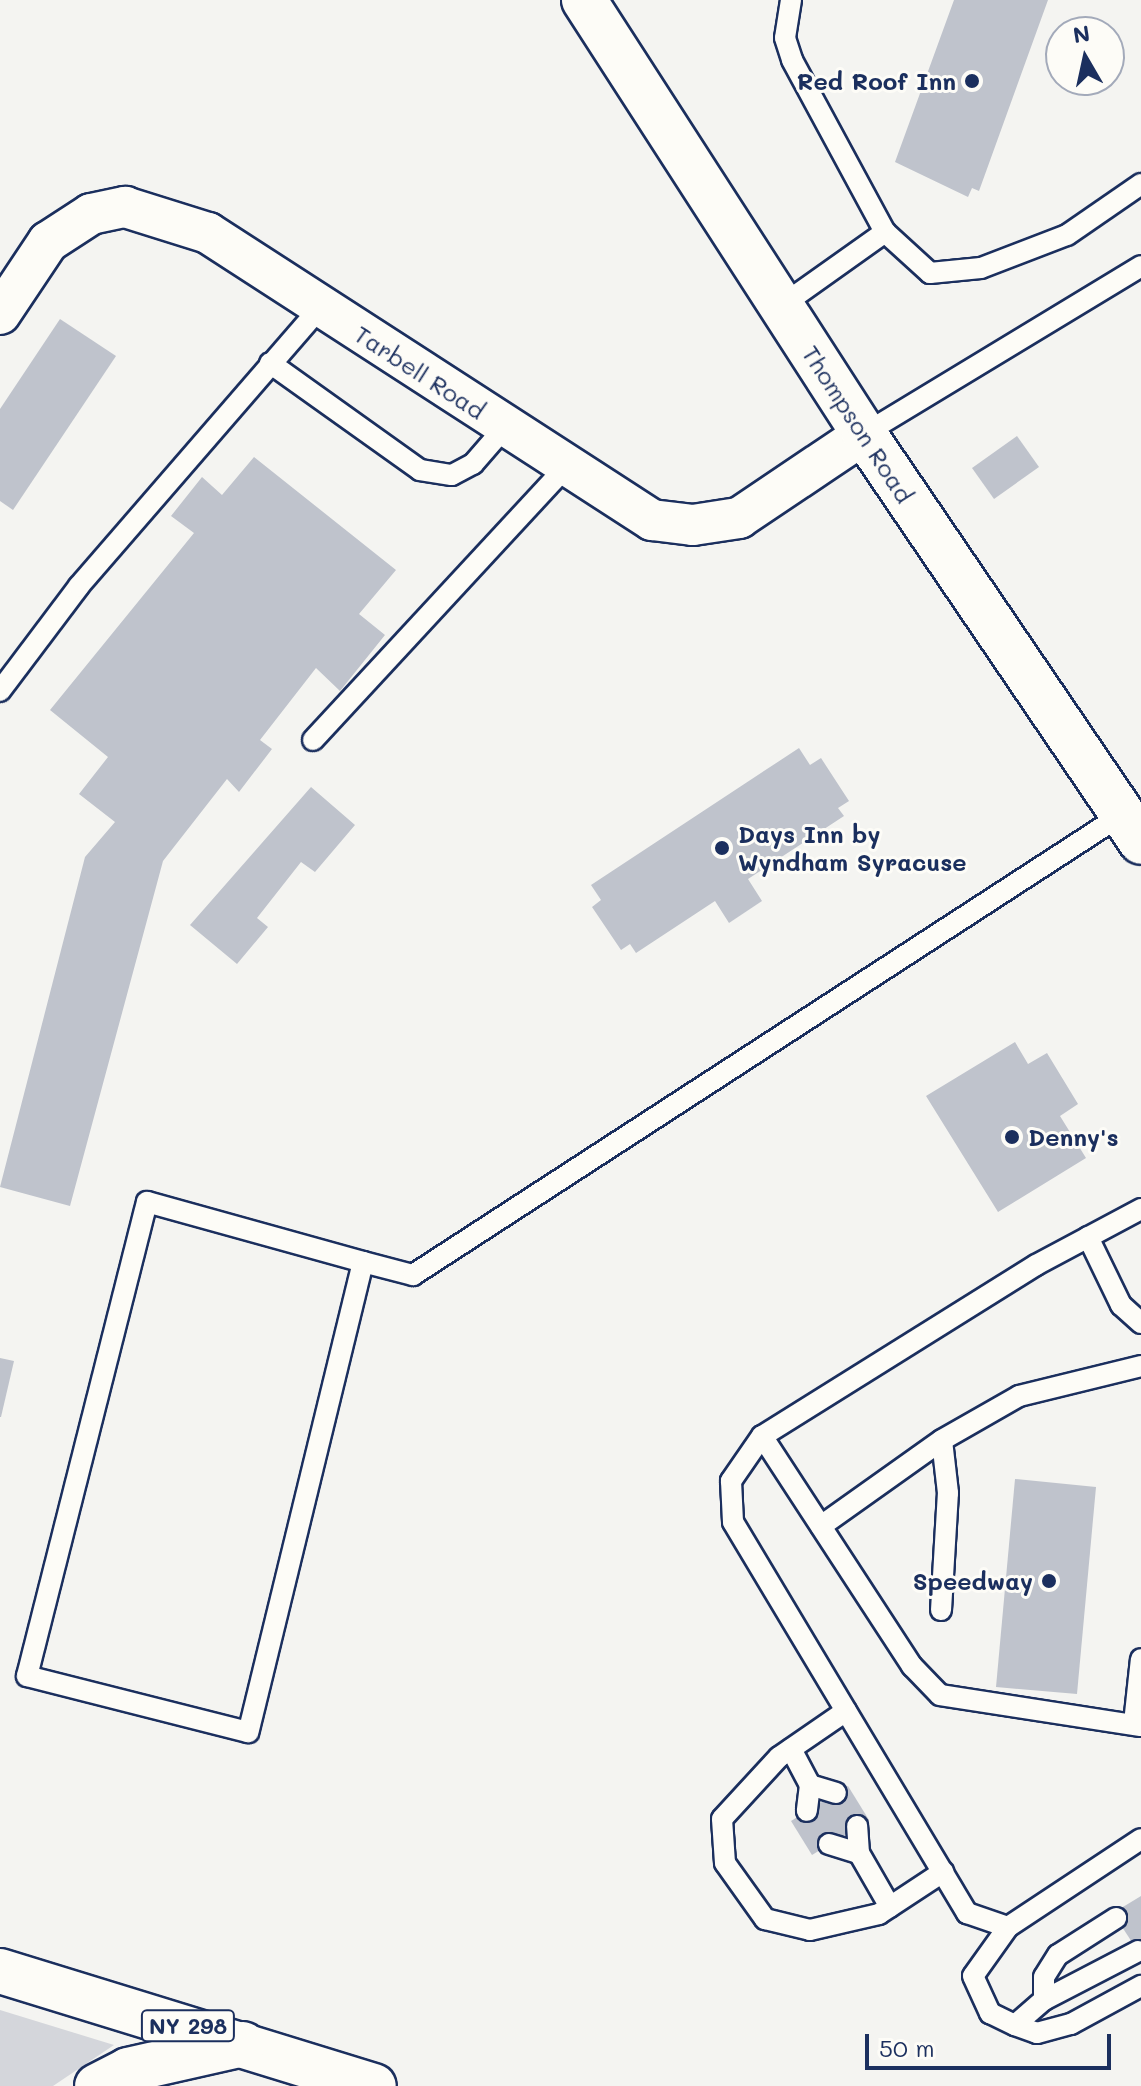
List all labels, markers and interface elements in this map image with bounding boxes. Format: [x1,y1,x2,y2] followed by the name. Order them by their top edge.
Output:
[1045,16,1125,96] north arrow
[1071,18,1092,49] text: N
[797,67,956,95] place label: Red Roof Inn
[963,72,981,90] marker: Red Roof Inn
[349,319,491,425] street label: Tarbell Road
[796,340,920,508] street label: Thompson Road
[738,820,967,876] place label: Days Inn by Wyndham Syracuse
[713,839,731,857] marker: Days Inn by Wyndham Syracuse
[1028,1123,1119,1151] place label: Denny's
[1003,1128,1021,1146] marker: Denny's
[913,1567,1033,1595] place label: Speedway
[1040,1572,1058,1590] marker: Speedway
[140,2008,236,2044] road number: NY 298
[869,2018,1115,2068] scale bar
[879,2032,935,2063] text: 50 m

